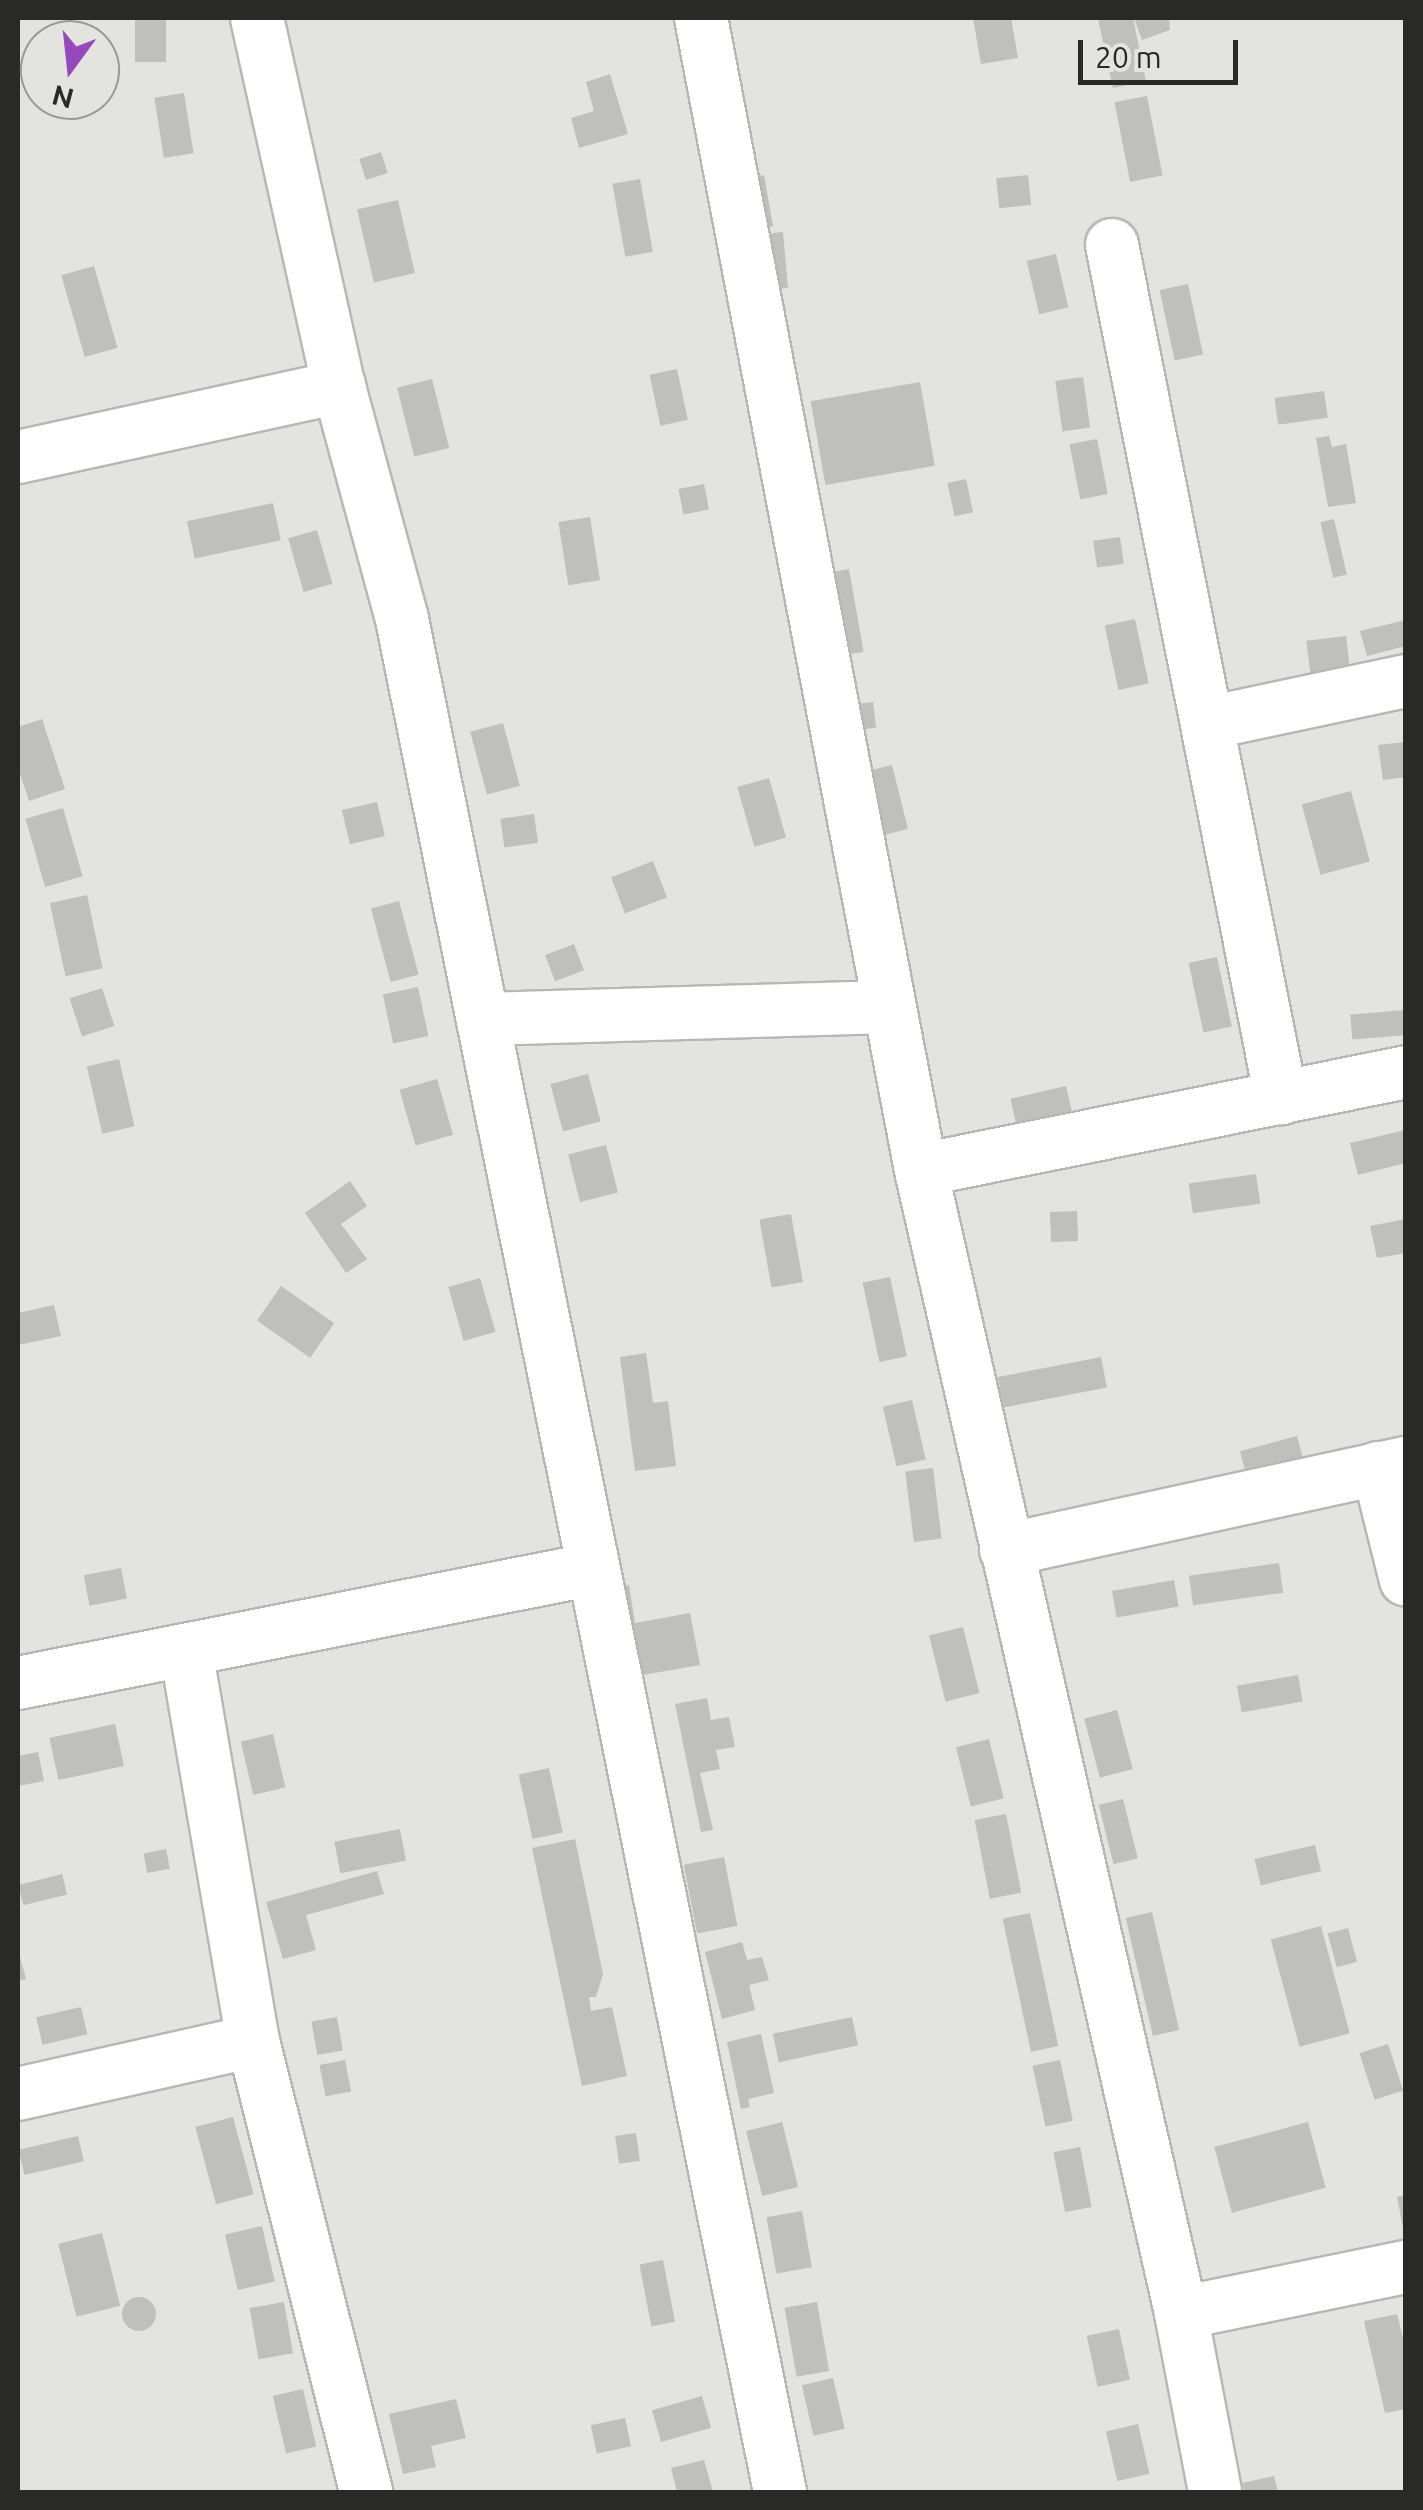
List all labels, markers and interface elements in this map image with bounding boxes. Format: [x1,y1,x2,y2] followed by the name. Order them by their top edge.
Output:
[20,20,120,120] north arrow
[1083,20,1243,82] scale bar
[1095,40,1162,74] text: 20 m
[49,80,77,115] text: N

